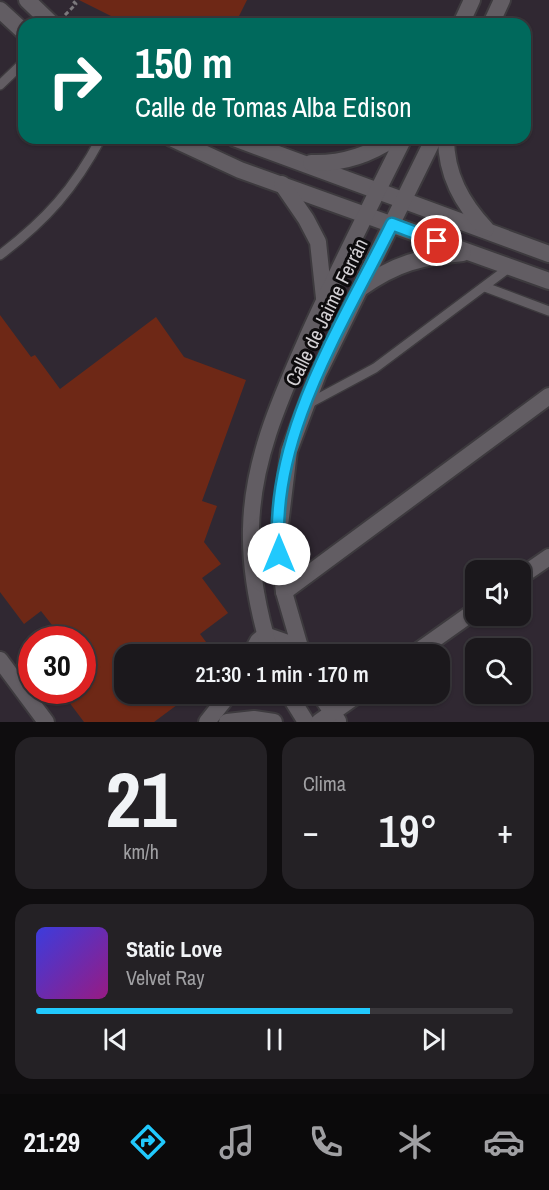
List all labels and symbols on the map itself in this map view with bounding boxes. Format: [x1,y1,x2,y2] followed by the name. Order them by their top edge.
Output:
[411,215,462,266] pin
[278,234,374,390] street label: Calle de Jaime Ferrán
[247,522,311,586] position arrow
[18,626,96,704] speed limit sign: 30

